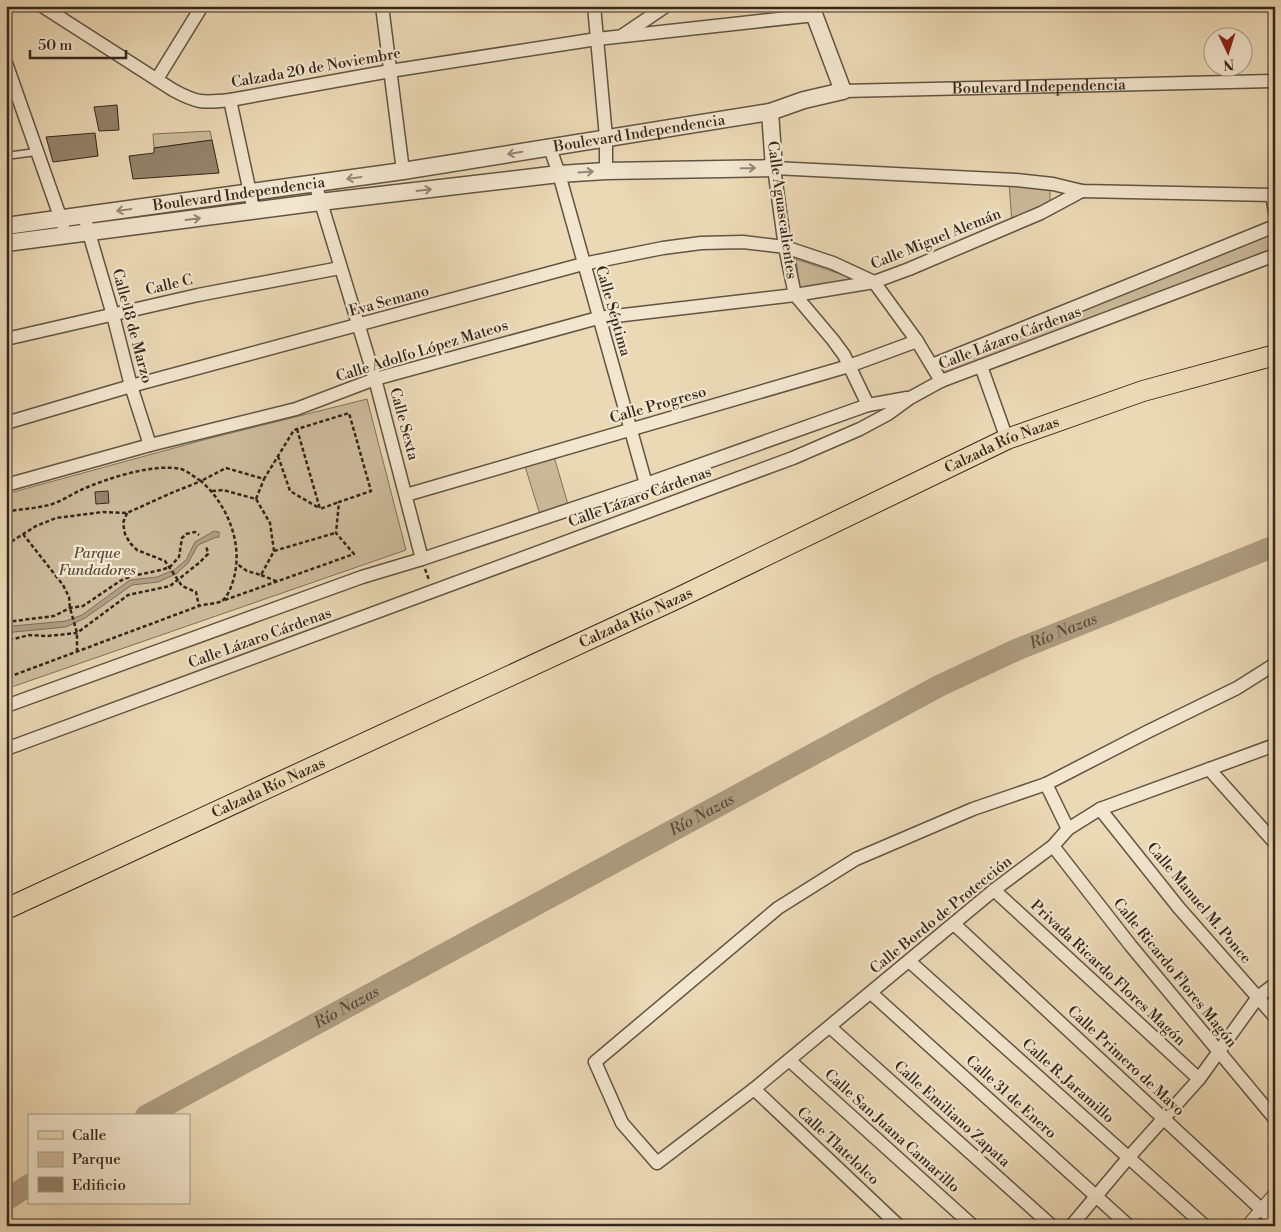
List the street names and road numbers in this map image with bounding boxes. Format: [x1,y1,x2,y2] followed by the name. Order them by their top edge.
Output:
[230,44,402,92] street label: Calzada 20 de Noviembre
[951,75,1126,98] street label: Boulevard Independencia
[551,110,727,156] street label: Boulevard Independencia
[763,140,801,280] street label: Calle Aguascalientes
[150,172,326,215] street label: Boulevard Independencia
[868,204,1004,274] street label: Calle Miguel Alemán
[591,264,635,359] street label: Calle Séptima
[108,267,156,385] street label: Calle 18 de Marzo
[144,270,194,300] street label: Calle C
[347,281,431,321] street label: Eva Semano
[936,302,1084,374] street label: Calle Lázaro Cárdenas
[334,316,510,386] street label: Calle Adolfo López Mateos
[608,382,708,428] street label: Calle Progreso
[385,386,423,463] street label: Calle Sexta
[941,412,1062,477] street label: Calzada Río Nazas
[566,462,714,532] street label: Calle Lázaro Cárdenas
[576,583,696,652] street label: Calzada Río Nazas
[186,603,334,673] street label: Calle Lázaro Cárdenas
[208,753,328,822] street label: Calzada Río Nazas
[1143,839,1255,967] street label: Calle Manuel M. Ponce
[866,852,1016,978] street label: Calle Bordo de Protección
[1109,894,1241,1052] street label: Calle Ricardo Flores Magón
[1026,896,1190,1050] street label: Privada Ricardo Flores Magón
[1063,1002,1189,1120] street label: Calle Primero de Mayo
[1018,1035,1118,1127] street label: Calle R. Jaramillo
[962,1051,1060,1143] street label: Calle 31 de Enero
[890,1057,1014,1172] street label: Calle Emiliano Zapata
[820,1065,964,1197] street label: Calle San Juana Camarillo
[793,1103,883,1189] street label: Calle Tlatelolco

